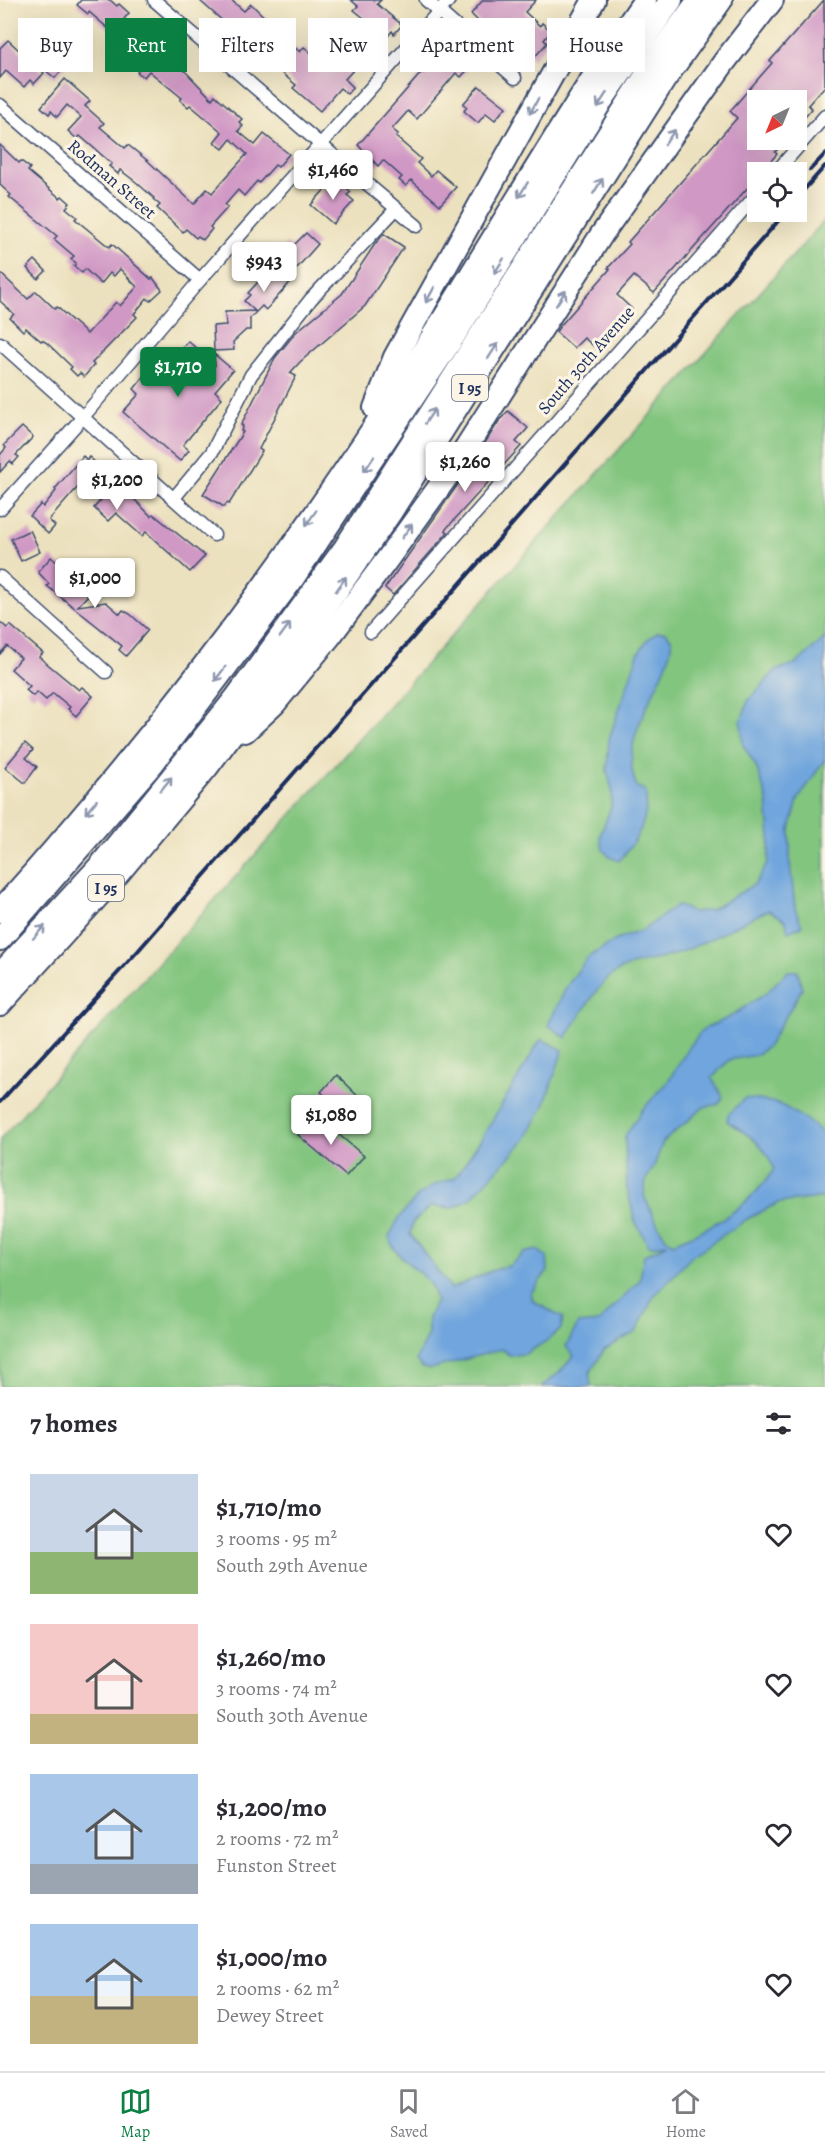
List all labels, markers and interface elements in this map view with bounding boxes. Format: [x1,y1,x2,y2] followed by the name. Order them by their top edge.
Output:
[18,18,93,72] chip: Buy
[105,18,187,72] chip: Rent
[199,18,296,72] chip: Filters
[308,18,388,72] chip: New
[400,18,535,72] chip: Apartment
[547,18,645,72] chip: House
[747,90,807,150] north arrow
[747,90,807,222] map controls
[596,91,608,108] one-way arrow
[528,97,540,114] one-way arrow
[664,130,676,146] one-way arrow
[63,134,161,224] street label: Rodman Street
[284,150,382,201] pin: $1,460
[308,156,358,183] text: $1,460
[747,162,807,222] button: locate
[592,178,604,195] one-way arrow
[516,181,528,198] one-way arrow
[228,242,300,293] pin: $943
[246,248,282,275] text: $943
[492,257,505,274] one-way arrow
[424,286,436,303] one-way arrow
[555,290,567,307] one-way arrow
[532,301,640,419] street label: South 30th Avenue
[488,343,500,360] one-way arrow
[129,347,227,398] pin: $1,710
[154,353,202,380] text: $1,710
[452,375,488,401] road number: I 95
[424,408,436,425] one-way arrow
[416,442,514,493] pin: $1,260
[440,448,490,475] text: $1,260
[363,455,375,472] one-way arrow
[68,460,166,511] pin: $1,200
[91,466,143,493] text: $1,200
[305,510,317,526] one-way arrow
[401,524,413,540] one-way arrow
[46,558,144,609] pin: $1,000
[69,564,121,591] text: $1,000
[335,577,347,593] one-way arrow
[279,622,292,638] one-way arrow
[214,666,226,682] one-way arrow
[160,776,173,792] one-way arrow
[84,799,98,814] one-way arrow
[88,875,124,901] road number: I 95
[32,925,46,940] one-way arrow
[282,1095,380,1146] pin: $1,080
[305,1101,357,1128] text: $1,080
[30,1406,118,1441] text: 7 homes
[762,1407,795,1440] icon: filters
[216,1490,322,1525] text: $1,710/mo
[78,1498,150,1570] icon: home
[762,1518,795,1551] icon: heart
[216,1525,337,1552] text: 3 rooms · 95 m²
[216,1552,368,1579] text: South 29th Avenue
[216,1640,326,1675] text: $1,260/mo
[78,1648,150,1720] icon: home
[762,1668,795,1701] icon: heart
[216,1675,337,1702] text: 3 rooms · 74 m²
[216,1702,368,1729] text: South 30th Avenue
[216,1790,327,1825] text: $1,200/mo
[78,1798,150,1870] icon: home
[762,1818,795,1851] icon: heart
[216,1825,338,1852] text: 2 rooms · 72 m²
[216,1852,337,1879] text: Funston Street
[216,1940,327,1975] text: $1,000/mo
[78,1948,150,2020] icon: home
[762,1968,795,2001] icon: heart
[216,1975,339,2002] text: 2 rooms · 62 m²
[216,2002,324,2029] text: Dewey Street
[119,2085,152,2143] tab: Map
[390,2085,428,2143] tab: Saved
[666,2085,706,2143] tab: Home

